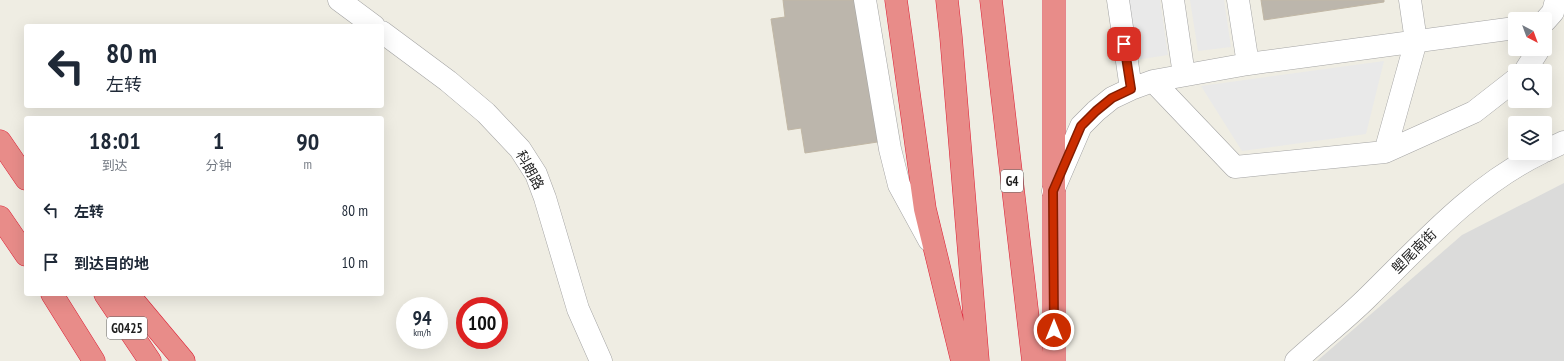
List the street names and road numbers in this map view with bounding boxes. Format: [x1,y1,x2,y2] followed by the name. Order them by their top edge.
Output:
[512,147,548,193] street label: 科朗路
[1001,170,1023,192] road number: G4
[1388,225,1440,277] street label: 塱尾南街
[107,317,147,339] road number: G0425

